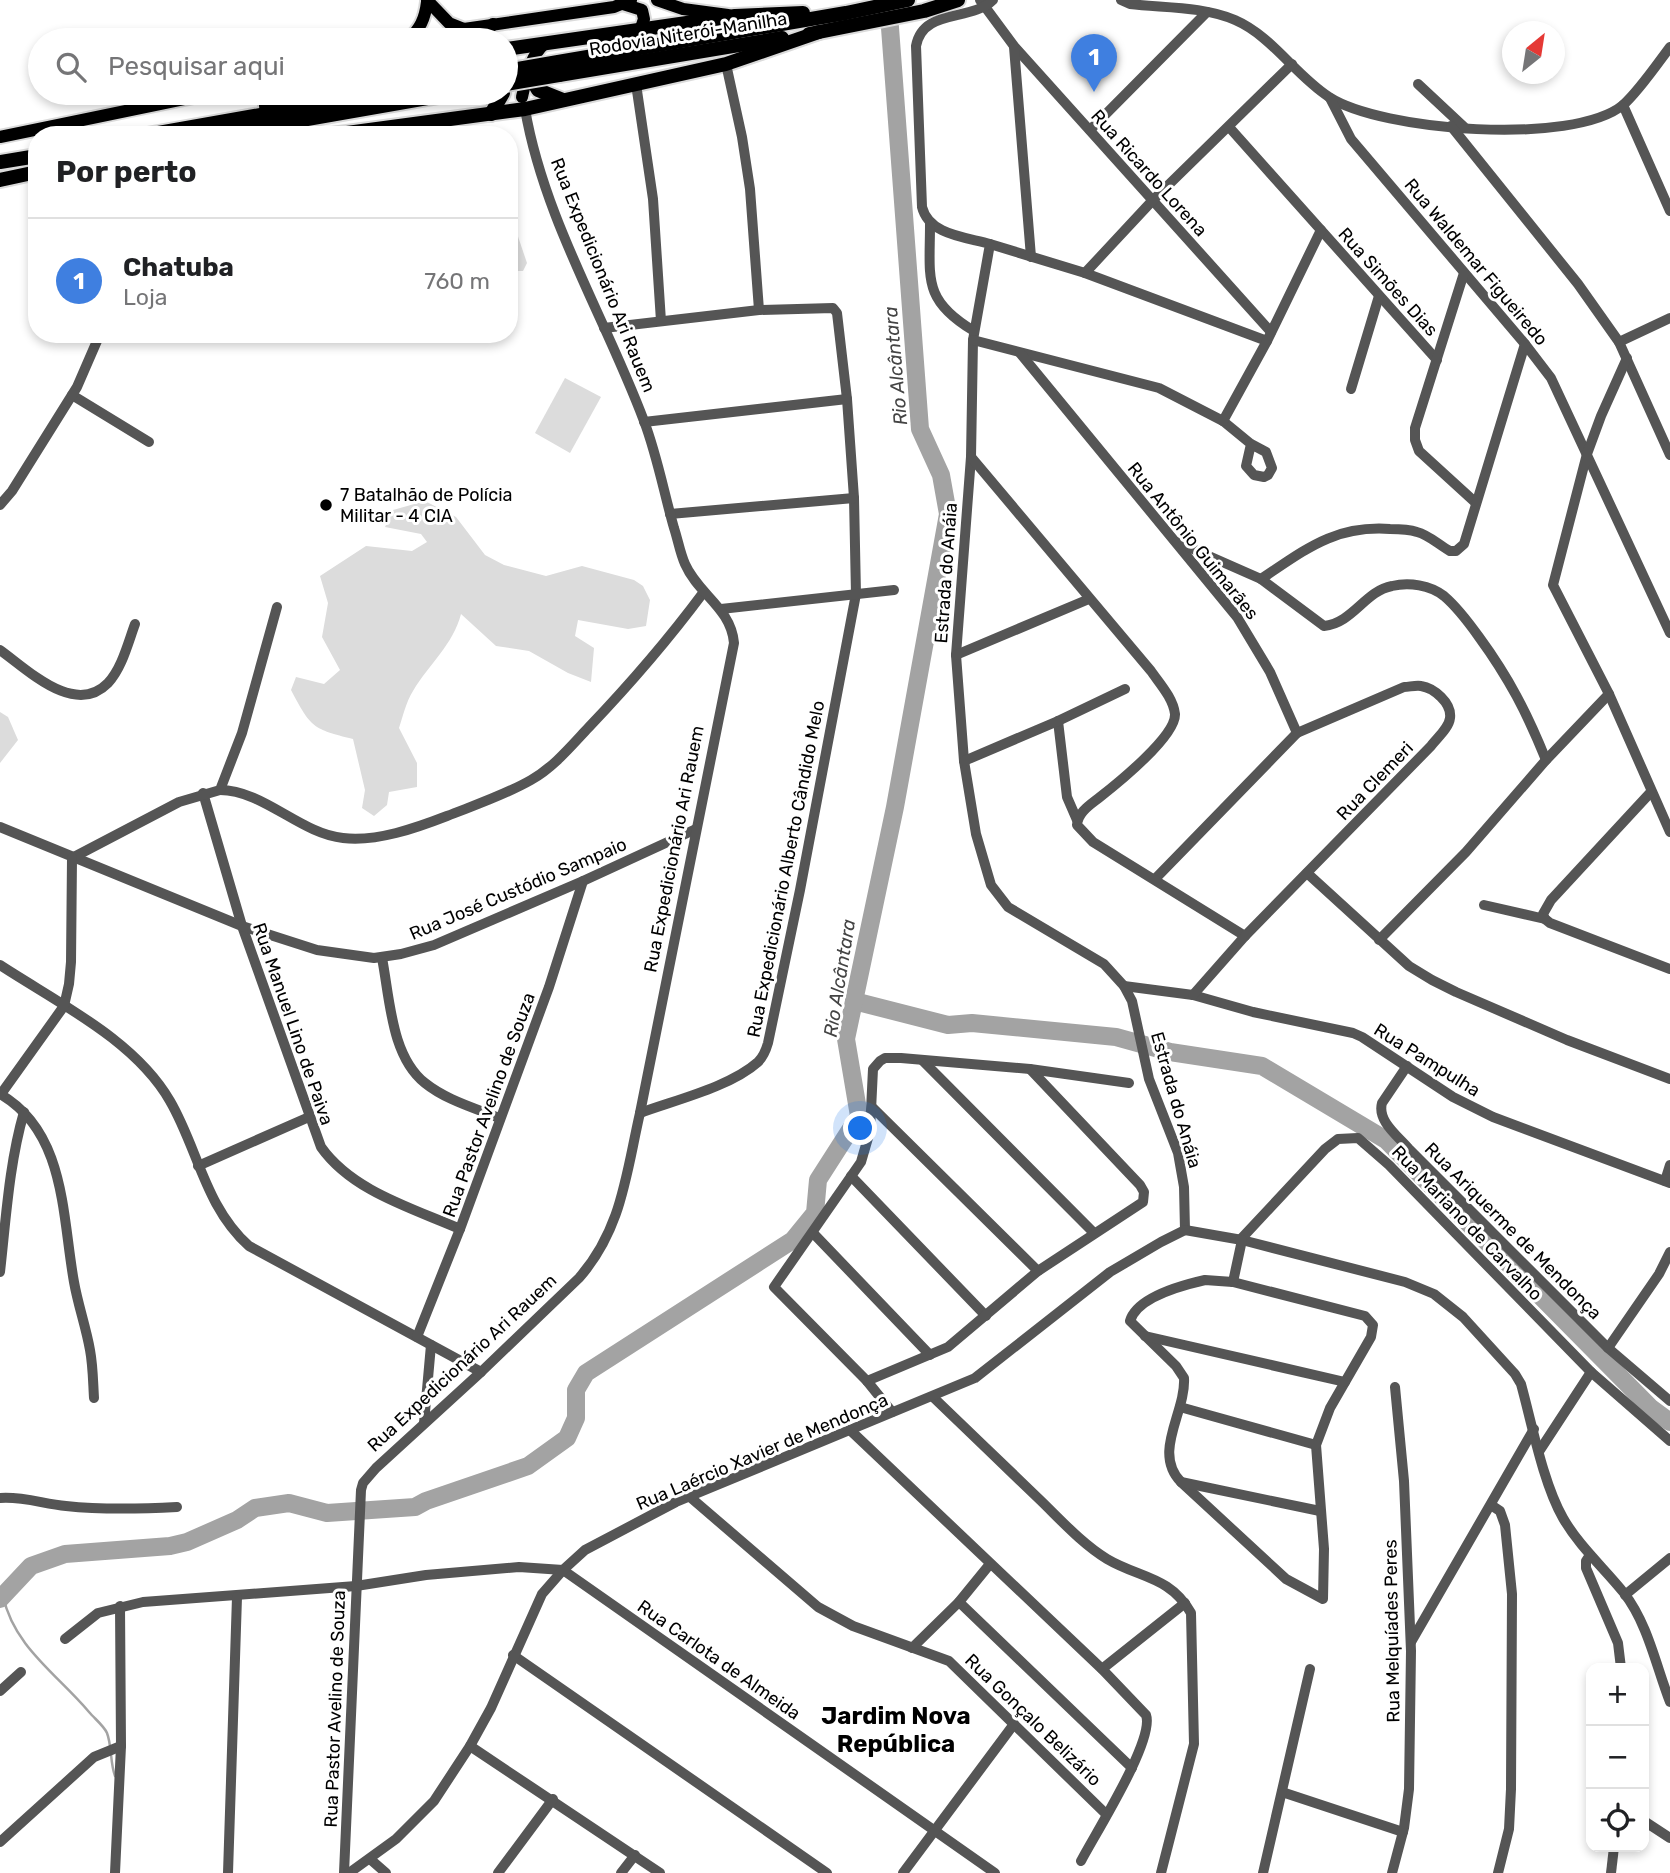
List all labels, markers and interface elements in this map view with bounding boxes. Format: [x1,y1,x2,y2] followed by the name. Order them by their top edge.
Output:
[587,7,789,61] street label: Rodovia Niterói-Manilha
[1502,21,1565,84] north arrow
[28,28,518,105] search box
[1071,34,1117,92] pin: 1
[52,48,90,86] icon: search
[108,51,285,82] text: Pesquisar aqui
[1086,105,1212,241] street label: Rua Ricardo Lorena
[56,154,197,190] text: Por perto
[546,155,660,395] street label: Rua Expedicionário Ari Rauem
[1400,174,1552,350] street label: Rua Waldemar Figueiredo
[1334,223,1442,341] street label: Rua Simões Dias
[123,252,234,283] text: Chatuba
[73,267,85,295] text: 1
[424,267,490,295] text: 760 m
[123,283,167,311] text: Loja
[879,305,912,426] water label: Rio Alcântara
[1123,458,1263,624] street label: Rua Antônio Guimarães
[340,484,512,527] place label: 7 Batalhão de Polícia Militar - 4 CIA
[318,497,334,513] marker: 7 Batalhão de Polícia Militar - 4 CIA
[930,502,962,644] street label: Estrada do Anáia
[743,699,829,1039] street label: Rua Expedicionário Alberto Cândido Melo
[639,724,709,974] street label: Rua Expedicionário Ari Rauem
[1332,737,1418,825] street label: Rua Clemeri
[406,833,630,945] street label: Rua José Custódio Sampaio
[819,917,860,1039] water label: Rio Alcântara
[248,920,338,1128] street label: Rua Manuel Lino de Paiva
[438,990,540,1220] street label: Rua Pastor Avelino de Souza
[1370,1019,1484,1101] street label: Rua Pampulha
[1146,1029,1206,1171] street label: Estrada do Anáia
[843,1111,877,1145] your location
[1420,1138,1606,1324] street label: Rua Ariquerme de Mendonça
[1387,1141,1547,1305] street label: Rua Mariano de Carvalho
[363,1269,561,1457] street label: Rua Expedicionário Ari Rauem
[633,1389,891,1515] street label: Rua Laércio Xavier de Mendonça
[1379,1539,1405,1723] street label: Rua Melquíades Peres
[320,1590,350,1828] street label: Rua Pastor Avelino de Souza
[633,1595,805,1725] street label: Rua Carlota de Almeida
[960,1649,1106,1791] street label: Rua Gonçalo Belizário
[1586,1663,1649,1852] map controls
[1586,1663,1649,1726] button: +
[821,1702,971,1758] district label: Jardim Nova República
[1586,1726,1649,1789] button: −
[1586,1789,1649,1852] button: locate

